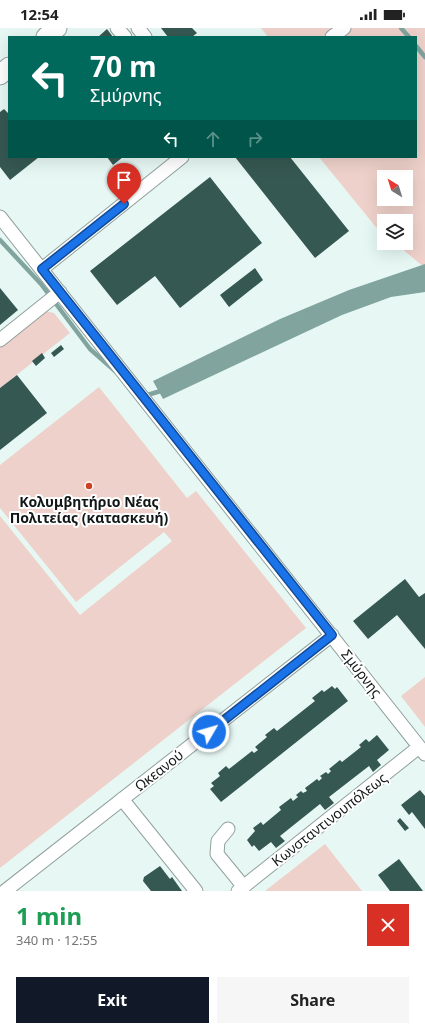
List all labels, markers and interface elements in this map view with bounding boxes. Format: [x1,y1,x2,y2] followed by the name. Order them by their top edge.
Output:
[20,4,59,24] text: 12:54
[90,47,157,85] text: 70 m
[24,52,76,104] icon: left
[90,83,162,107] text: Σμύρνης
[160,128,182,150] icon: left
[202,128,224,150] icon: ahead
[244,128,266,150] icon: right
[107,163,141,204] pin
[113,169,135,191] icon: arrive
[377,170,413,206] north arrow
[377,170,413,250] map controls
[377,214,413,250] button: layers
[84,481,94,491] marker: Κολυμβητήριο Νέας Πολιτείας (κατασκευή)
[10,492,168,527] place label: Κολυμβητήριο Νέας Πολιτείας (κατασκευή)
[337,645,387,701] street label: Σμύρνης
[188,711,230,753] position arrow
[131,745,187,795] street label: Ωκεανού
[267,768,391,870] street label: Κωνσταντινουπόλεως
[16,899,82,932] text: 1 min
[367,904,409,946] button: close
[16,931,97,949] text: 340 m · 12:55
[16,977,209,1023] button: Exit
[217,977,409,1023] button: Share

